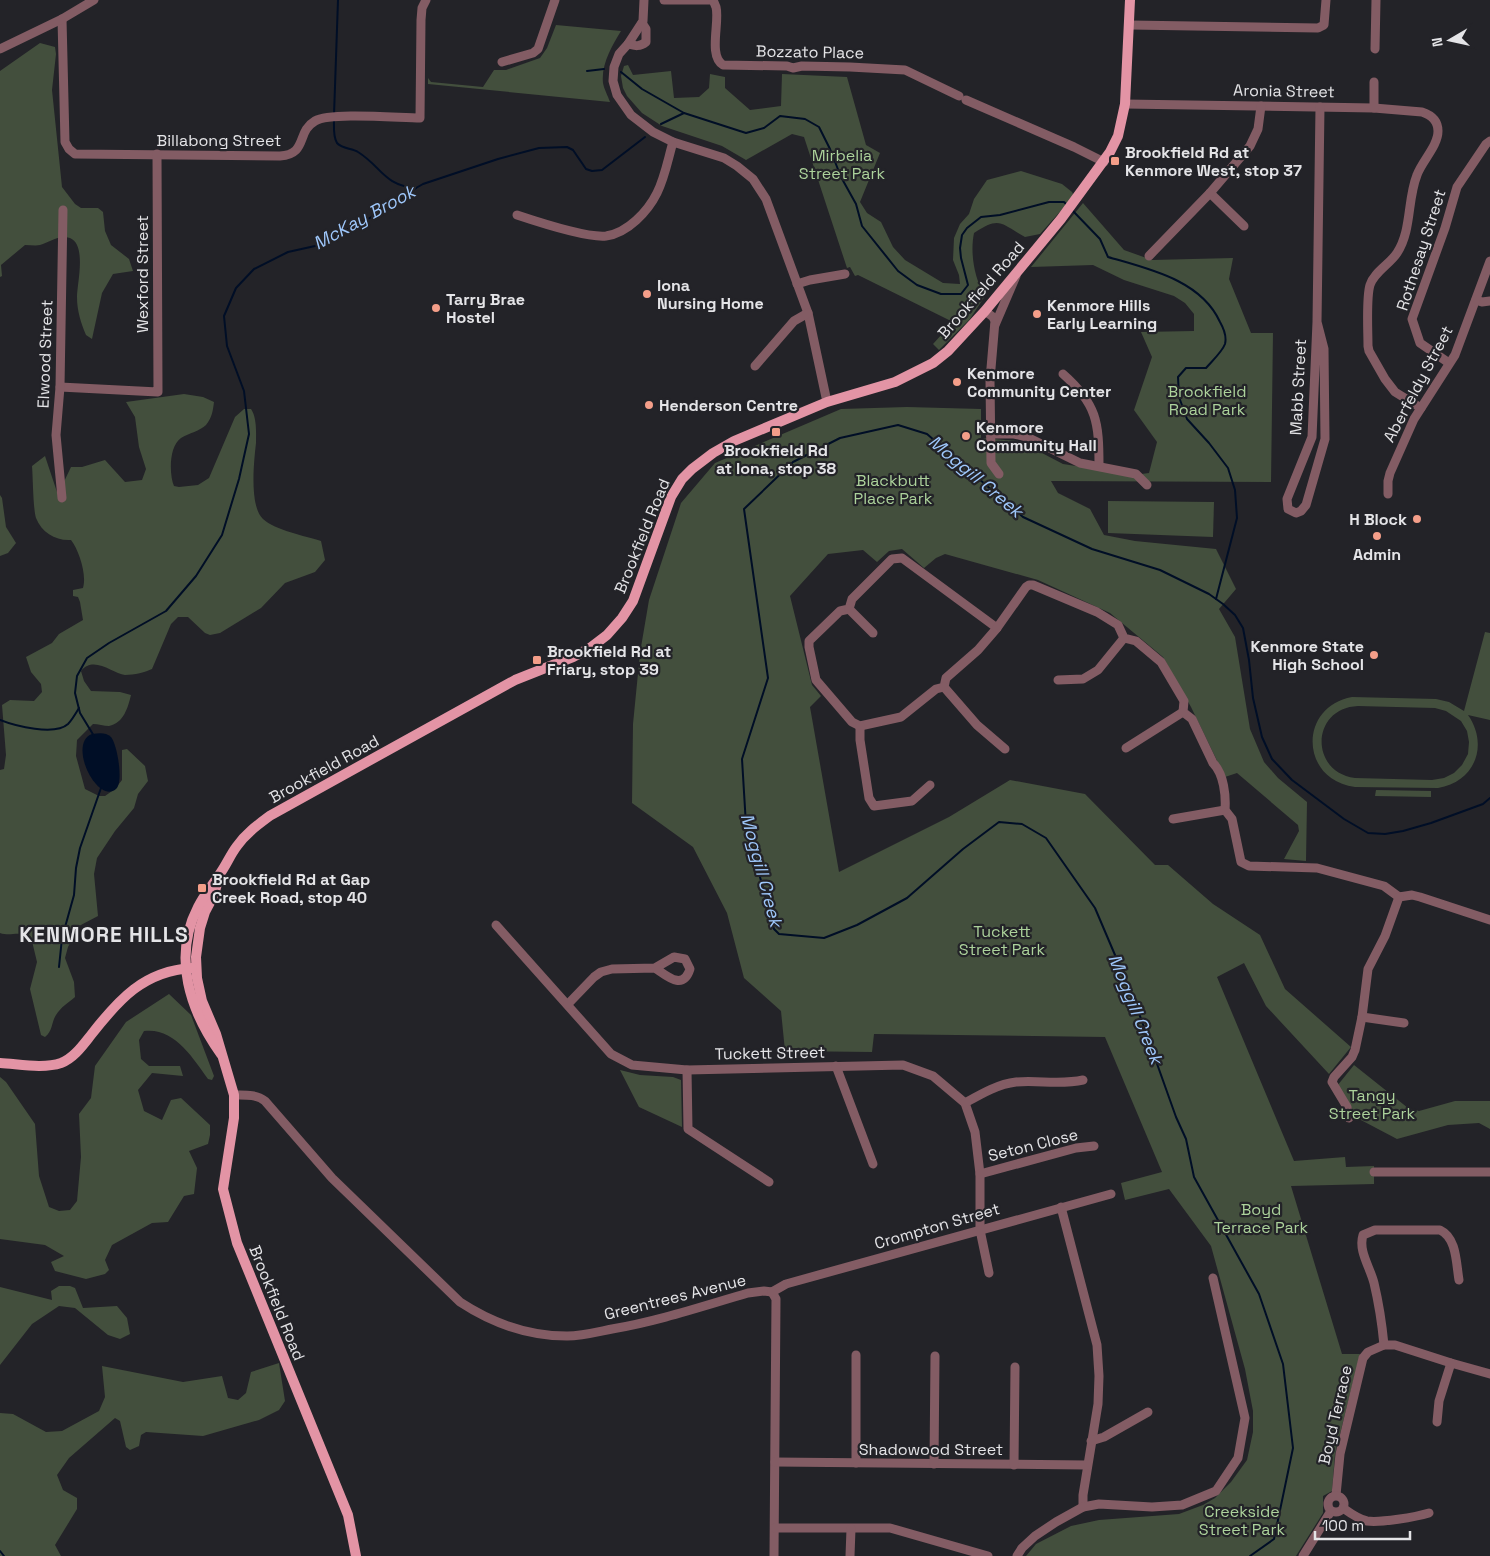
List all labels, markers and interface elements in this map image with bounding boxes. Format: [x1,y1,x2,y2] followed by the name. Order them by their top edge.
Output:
[1425,15,1475,65] north arrow
[1428,36,1447,48] text: N
[756,41,864,63] street label: Bozzato Place
[1233,80,1335,102] street label: Aronia Street
[157,130,281,151] street label: Billabong Street
[1125,142,1302,181] place label: Brookfield Rd at Kenmore West, stop 37
[799,145,886,184] park label: Mirbelia Street Park
[1109,155,1121,167] marker: Brookfield Rd at Kenmore West, stop 37
[309,178,421,255] water label: McKay Brook
[1391,187,1451,313] street label: Rothesay Street
[132,215,153,333] street label: Wexford Street
[933,237,1029,343] street label: Brookfield Road
[657,275,764,314] place label: Iona Nursing Home
[641,288,653,300] marker: Iona Nursing Home
[446,289,525,328] place label: Tarry Brae Hostel
[1047,295,1157,334] place label: Kenmore Hills Early Learning
[33,299,57,409] street label: Elwood Street
[430,302,442,314] marker: Tarry Brae Hostel
[1031,308,1043,320] marker: Kenmore Hills Early Learning
[1378,322,1458,446] street label: Aberfeldy Street
[1285,338,1311,436] street label: Mabb Street
[967,363,1111,402] place label: Kenmore Community Center
[951,376,963,388] marker: Kenmore Community Center
[1167,381,1247,420] park label: Brookfield Road Park
[659,395,798,416] place label: Henderson Centre
[643,399,655,411] marker: Henderson Centre
[976,417,1097,456] place label: Kenmore Community Hall
[770,426,782,438] marker: Brookfield Rd at Iona, stop 38
[924,430,1030,524] water label: Moggill Creek
[960,430,972,442] marker: Kenmore Community Hall
[716,440,836,479] place label: Brookfield Rd at Iona, stop 38
[854,470,933,509] park label: Blackbutt Place Park
[609,475,675,597] street label: Brookfield Road
[1349,509,1407,530] place label: H Block
[1411,513,1423,525] marker: H Block
[1371,530,1383,542] marker: Admin
[1353,544,1401,565] place label: Admin
[1250,636,1364,675] place label: Kenmore State High School
[547,641,671,680] place label: Brookfield Rd at Friary, stop 39
[1368,649,1380,661] marker: Kenmore State High School
[531,654,543,666] marker: Brookfield Rd at Friary, stop 39
[265,730,383,808] street label: Brookfield Road
[736,811,789,932] water label: Moggill Creek
[212,869,370,908] place label: Brookfield Rd at Gap Creek Road, stop 40
[196,882,208,894] marker: Brookfield Rd at Gap Creek Road, stop 40
[19,921,189,948] district label: KENMORE HILLS
[959,921,1046,960] park label: Tuckett Street Park
[1103,951,1169,1070] water label: Moggill Creek
[714,1042,826,1064] street label: Tuckett Street
[1329,1085,1416,1124] park label: Tangy Street Park
[986,1124,1080,1166] street label: Seton Close
[872,1198,1002,1254] street label: Crompton Street
[1214,1199,1309,1238] park label: Boyd Terrace Park
[244,1242,310,1364] street label: Brookfield Road
[602,1269,748,1325] street label: Greentrees Avenue
[1313,1363,1357,1467] street label: Boyd Terrace
[859,1439,1003,1460] street label: Shadowood Street
[1199,1501,1286,1540] park label: Creekside Street Park
[1315,1508,1410,1540] scale bar
[1322,1516,1364,1535] text: 100 m

